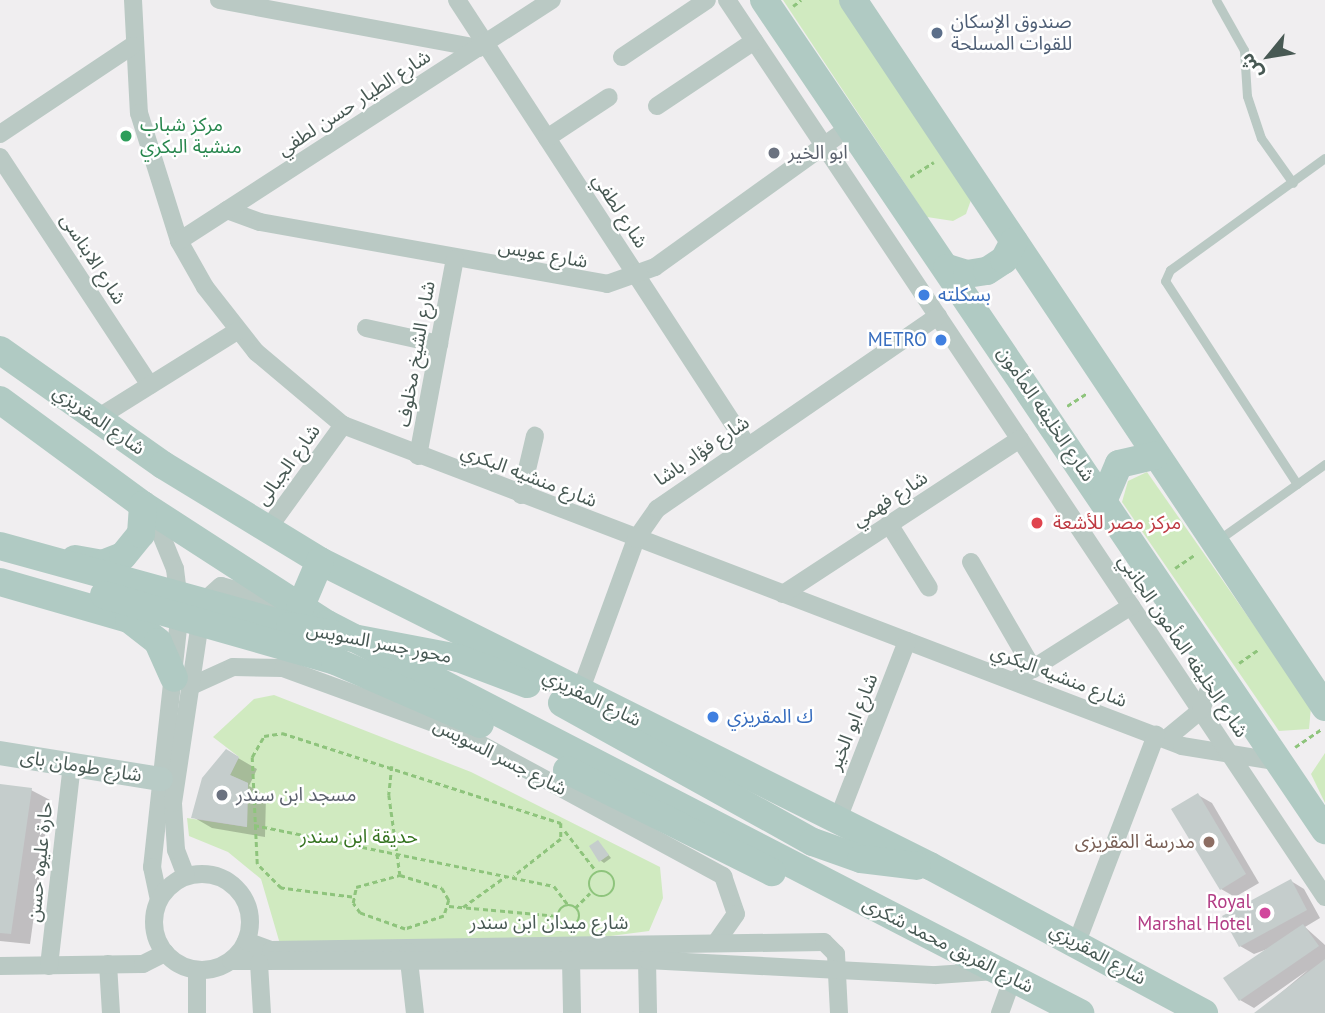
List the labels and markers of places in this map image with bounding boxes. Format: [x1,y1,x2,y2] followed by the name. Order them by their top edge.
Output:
[951,11,1072,55] place label: صندوق الإسكان للقوات المسلحة
[929,25,945,41] marker: صندوق الإسكان للقوات المسلحة
[140,114,242,158] place label: مركز شباب منشية البكري
[118,128,134,144] marker: مركز شباب منشية البكري
[788,142,848,164] place label: ابو الخير
[766,145,782,161] marker: ابو الخير
[938,284,991,306] place label: بسكلته
[916,287,932,303] marker: بسكلته
[868,329,927,351] place label: METRO
[933,332,949,348] marker: METRO
[1053,512,1181,534] place label: مركز مصر للأشعة
[1027,513,1047,533] marker: مركز مصر للأشعة
[727,706,813,728] place label: ك المقريزي
[705,709,721,725] marker: ك المقريزي
[236,784,356,806] place label: مسجد ابن سندر
[214,787,230,803] marker: مسجد ابن سندر
[1075,831,1195,853] place label: مدرسة المقريزى
[1201,834,1217,850] marker: مدرسة المقريزى
[1137,891,1251,935] place label: Royal Marshal Hotel
[1257,905,1273,921] marker: Royal Marshal Hotel

